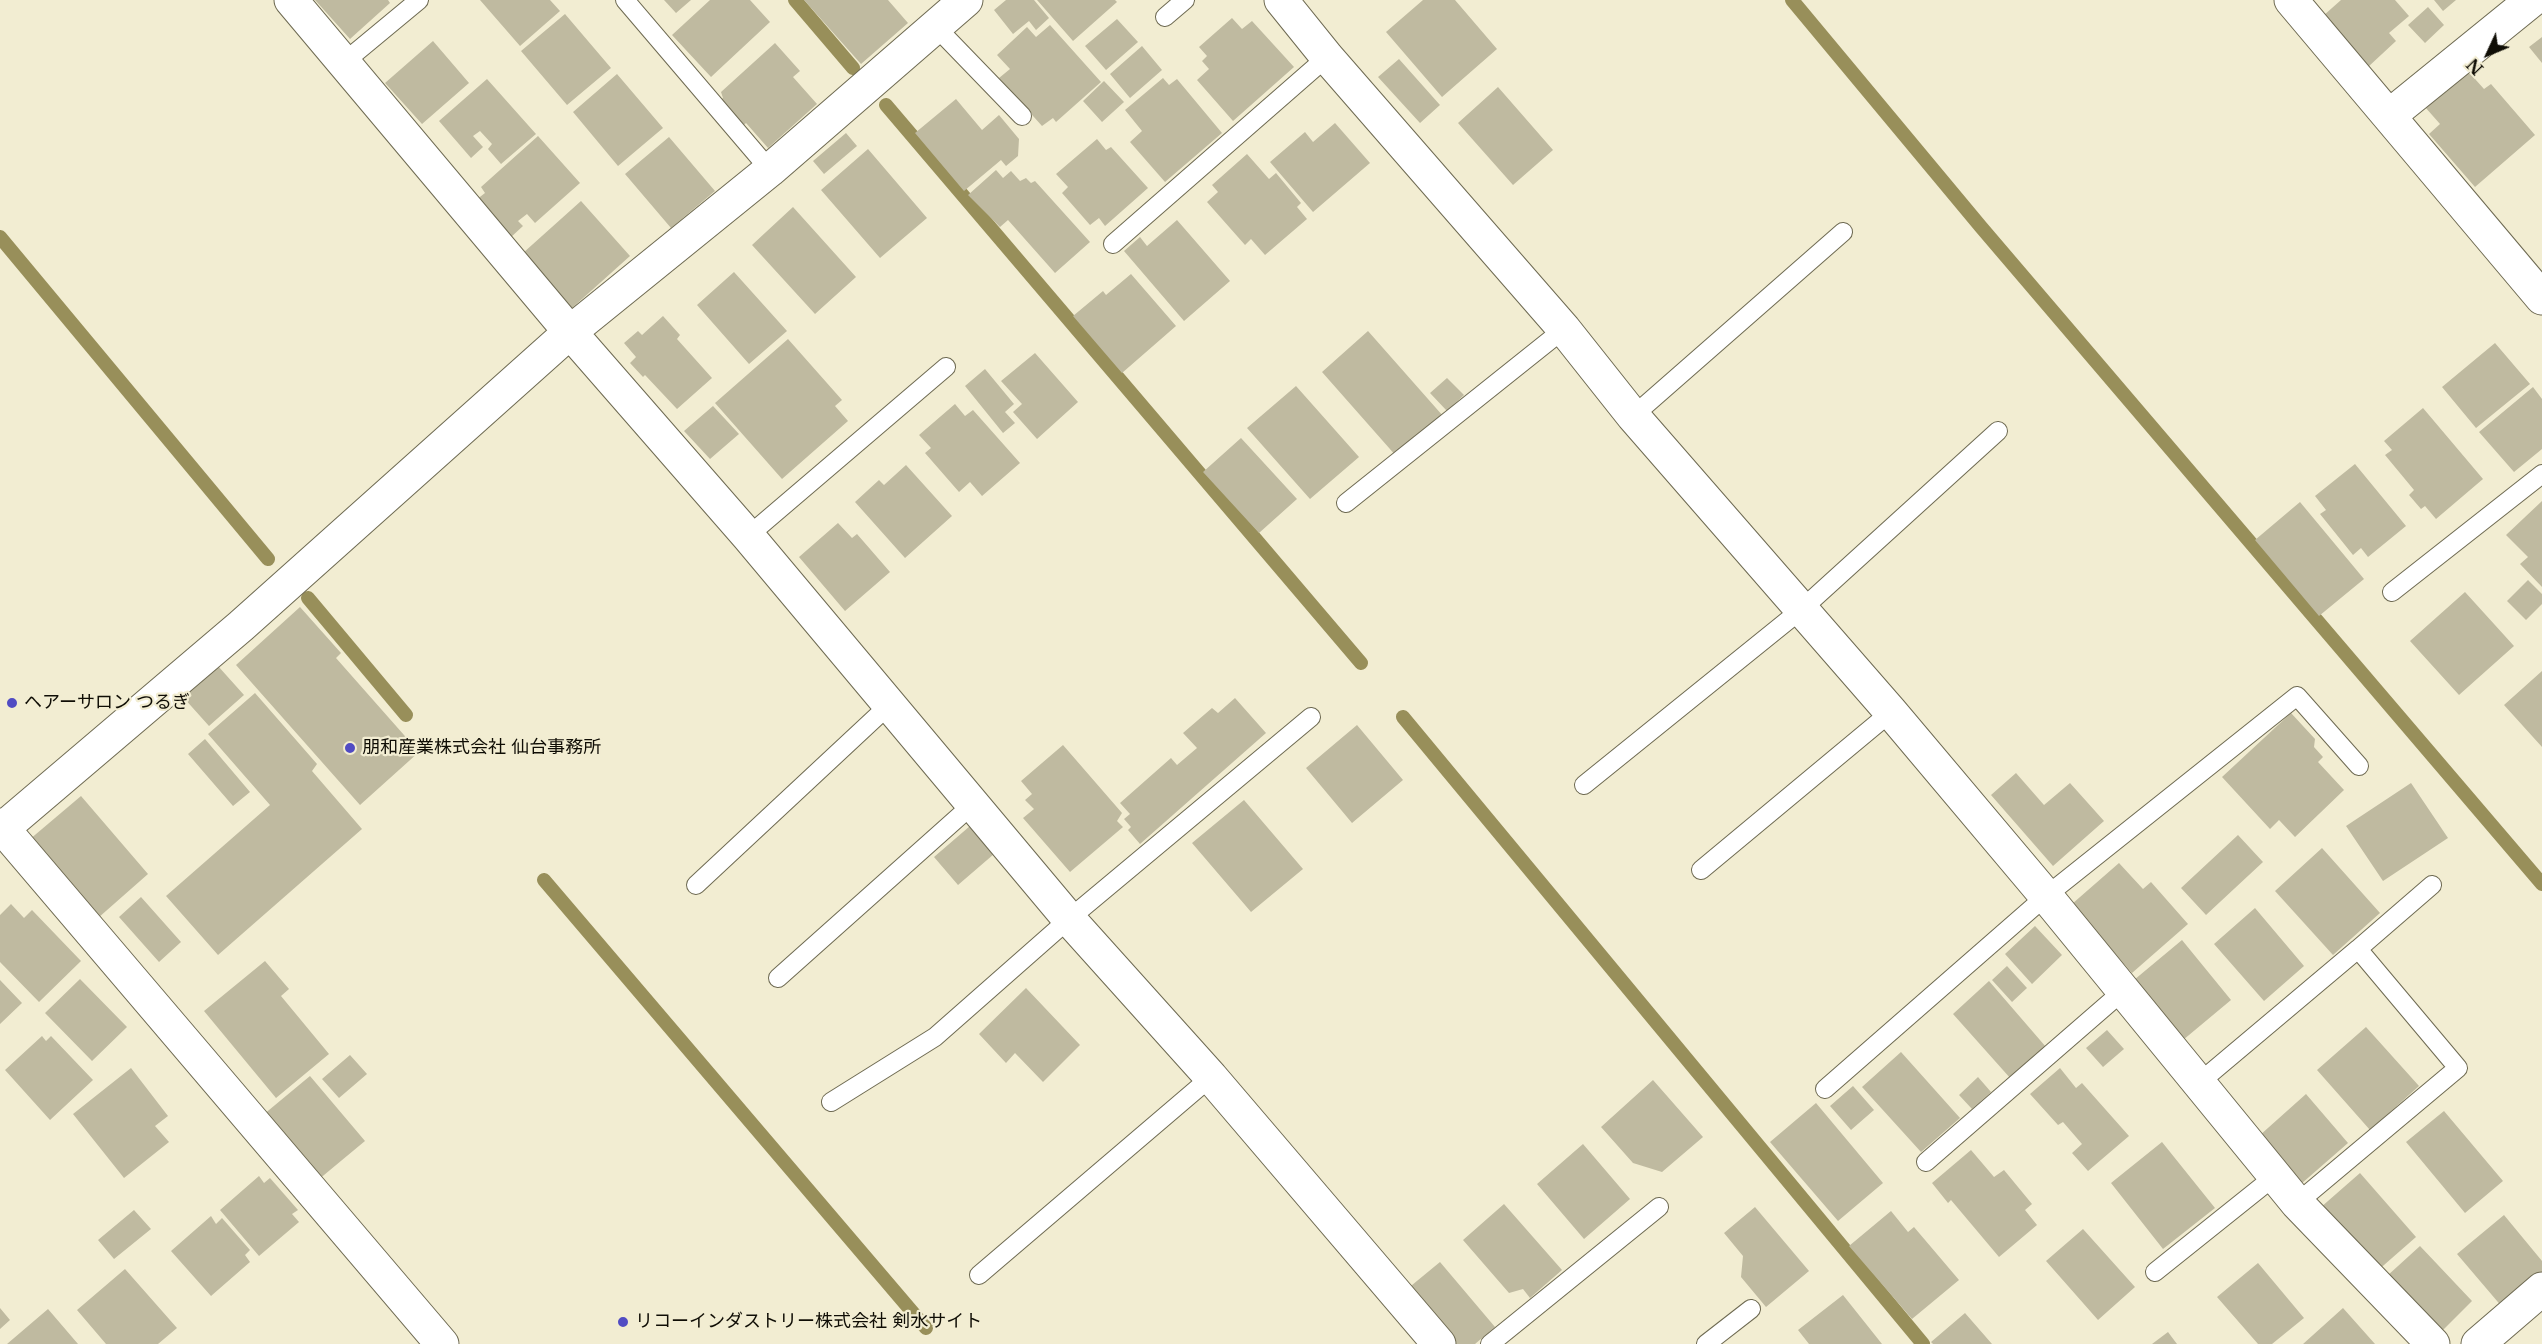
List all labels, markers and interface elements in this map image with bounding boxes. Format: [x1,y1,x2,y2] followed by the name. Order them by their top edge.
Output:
[2458,24,2518,84] north arrow
[2463,54,2487,79] text: N
[24,692,190,714] place label: ヘアーサロン つるぎ
[5,696,19,710] marker: ヘアーサロン つるぎ
[362,737,601,759] place label: 朋和産業株式会社 仙台事務所
[343,741,357,755] marker: 朋和産業株式会社 仙台事務所
[635,1311,982,1333] place label: リコーインダストリー株式会社 剣水サイト
[616,1315,630,1329] marker: リコーインダストリー株式会社 剣水サイト

